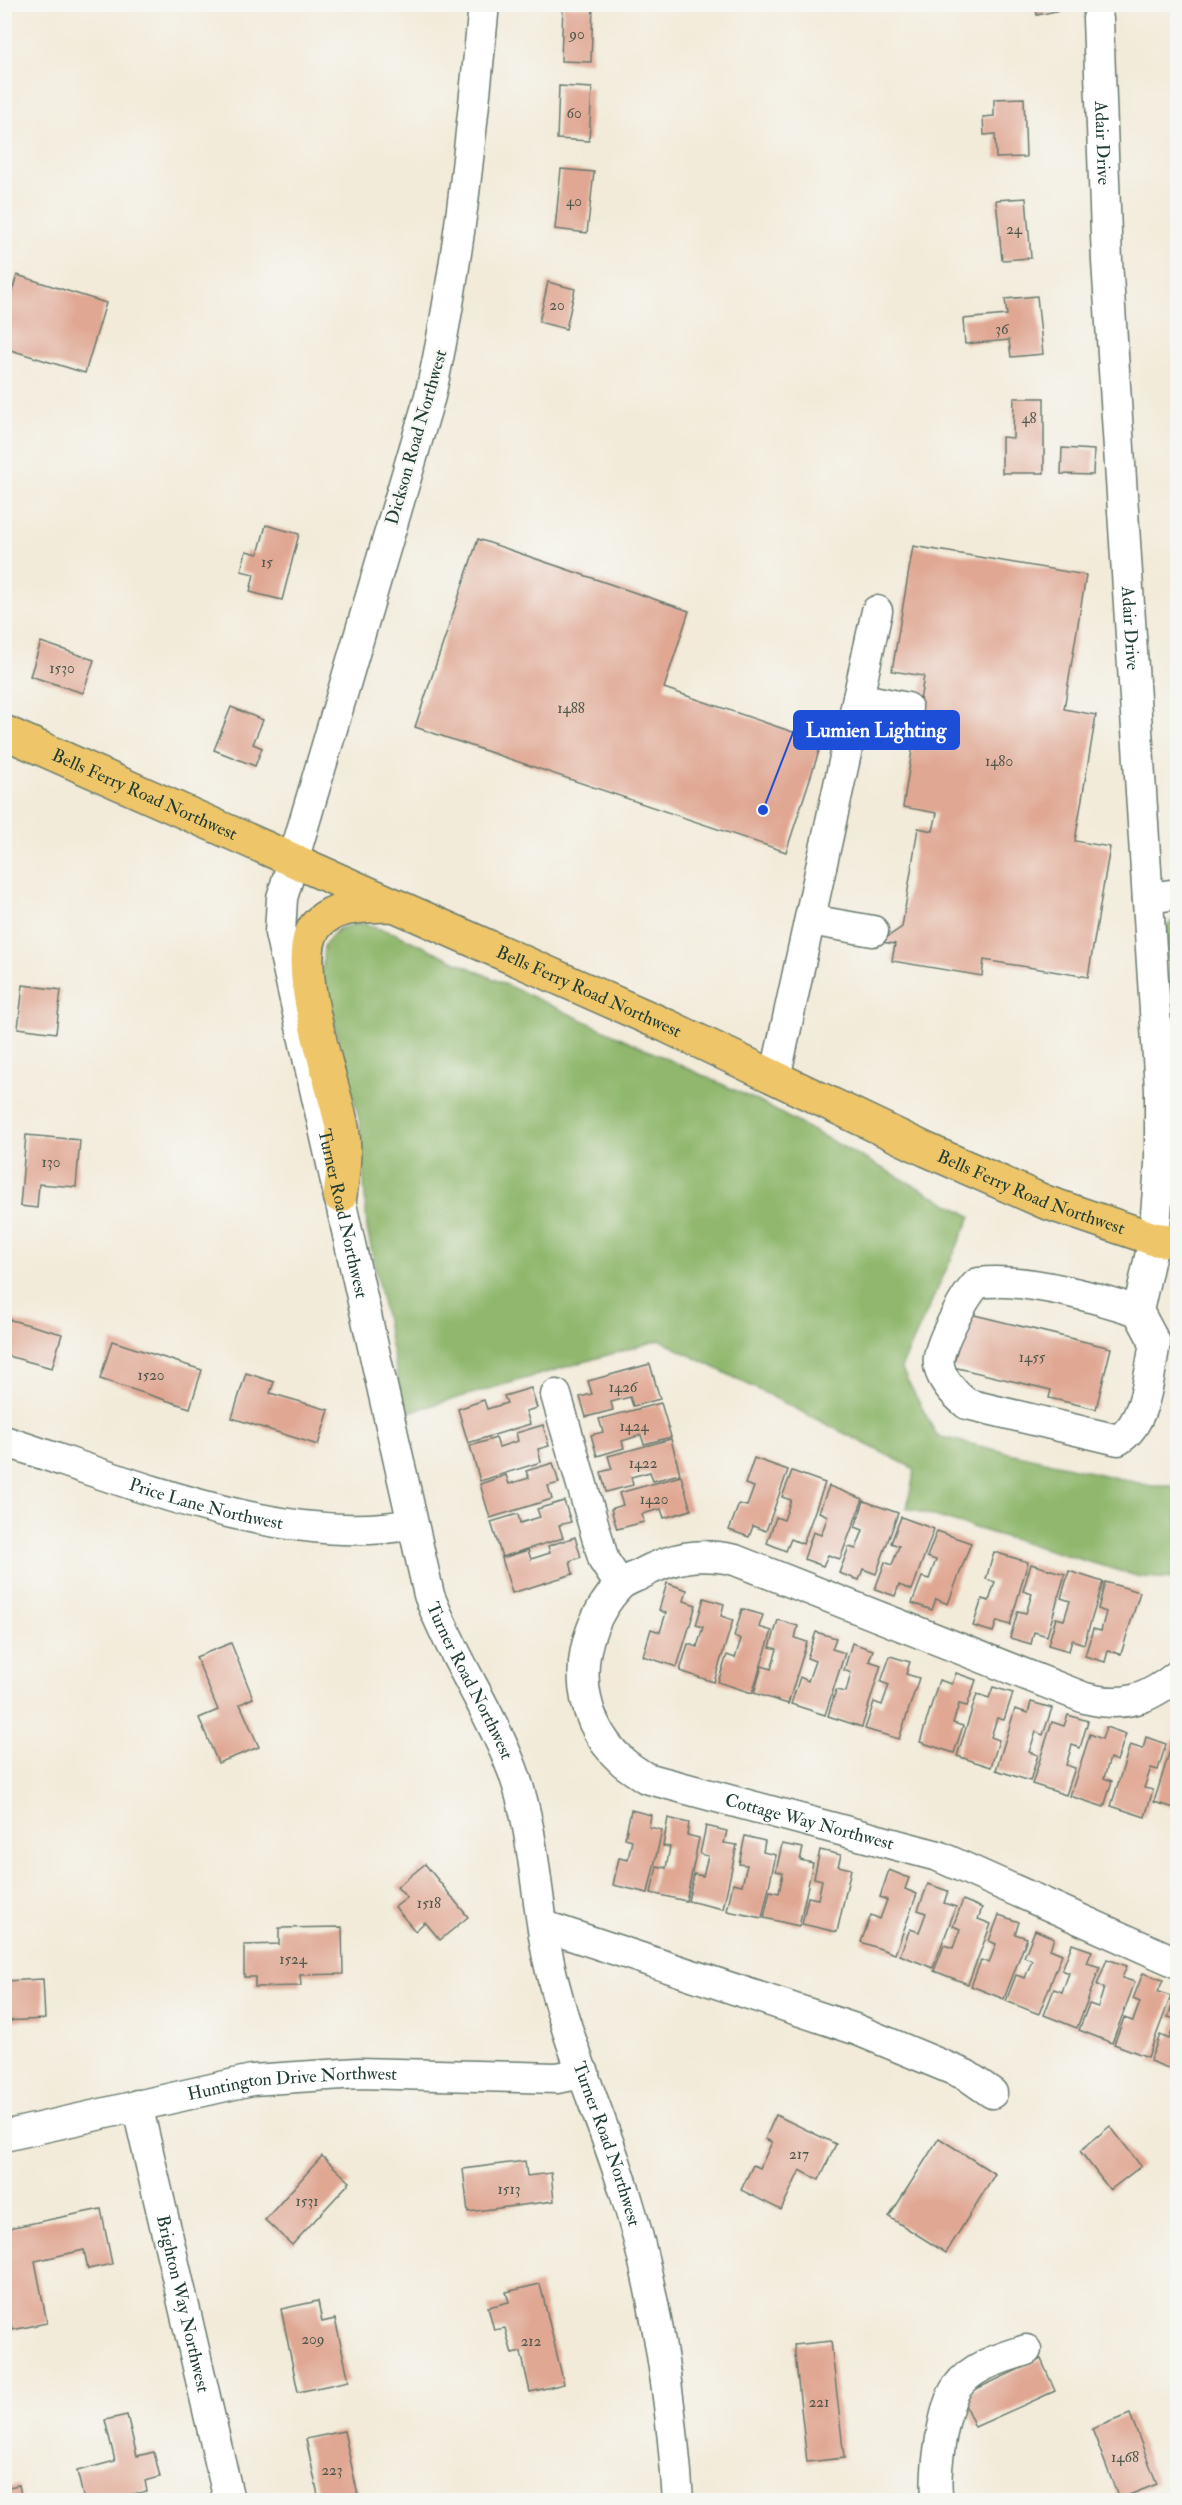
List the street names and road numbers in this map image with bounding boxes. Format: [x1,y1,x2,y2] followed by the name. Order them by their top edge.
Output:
[1089,99,1115,186] street label: Adair Drive
[380,347,453,527] street label: Dickson Road Northwest
[1116,584,1144,671] street label: Adair Drive
[48,744,241,846] street label: Bells Ferry Road Northwest
[493,941,685,1043] street label: Bells Ferry Road Northwest
[312,1127,373,1301] street label: Turner Road Northwest
[934,1145,1128,1240] street label: Bells Ferry Road Northwest
[126,1473,285,1535] street label: Price Lane Northwest
[421,1599,518,1763] street label: Turner Road Northwest
[723,1789,896,1856] street label: Cottage Way Northwest
[567,2059,646,2229] street label: Turner Road Northwest
[185,2062,398,2106] street label: Huntington Drive Northwest
[151,2213,215,2395] street label: Brighton Way Northwest

